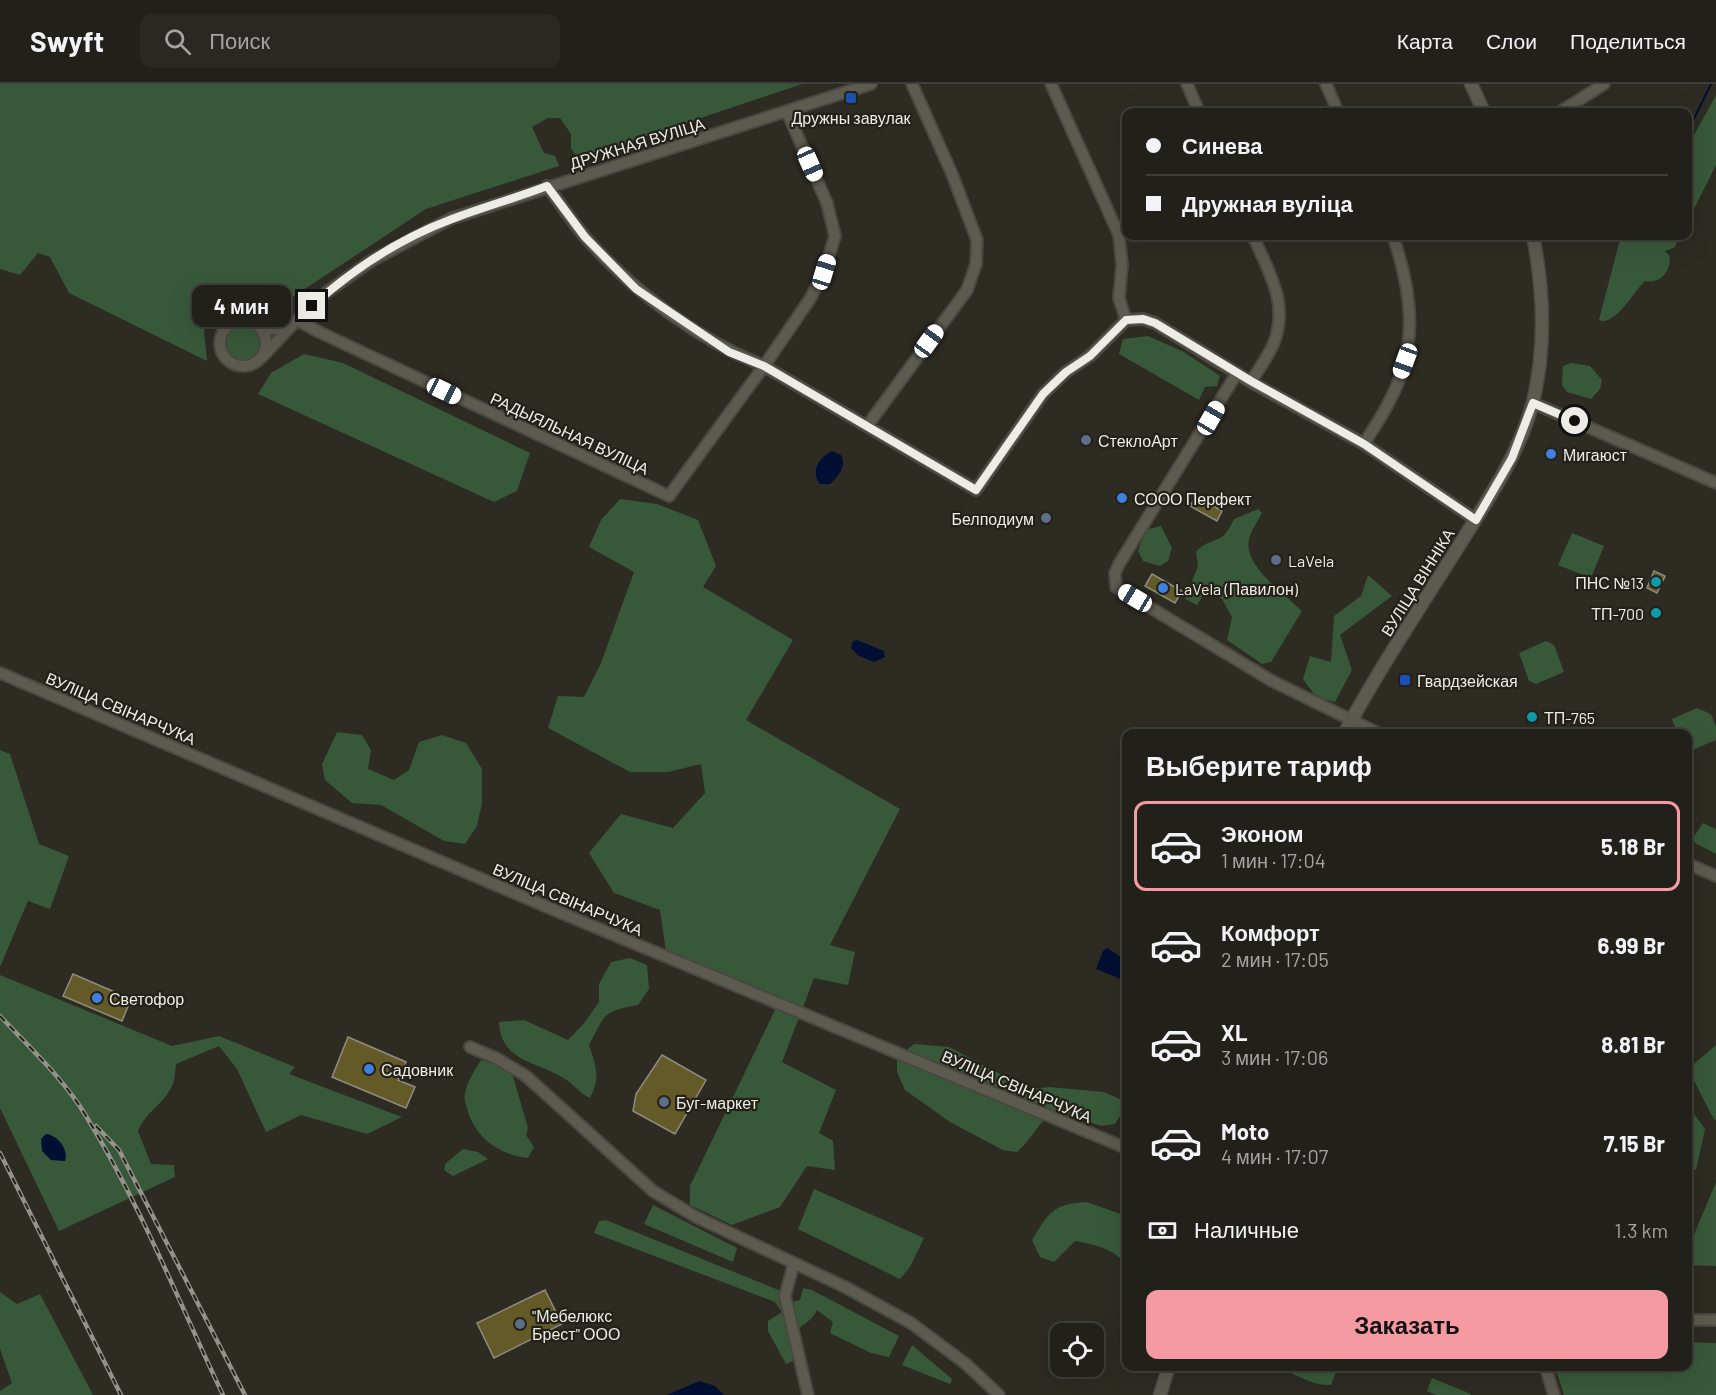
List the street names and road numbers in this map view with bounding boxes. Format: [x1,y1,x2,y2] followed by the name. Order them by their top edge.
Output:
[567,113,707,173] street label: ДРУЖНАЯ ВУЛІЦА
[488,388,653,478] street label: РАДЫЯЛЬНАЯ ВУЛІЦА
[1376,524,1458,639] street label: ВУЛІЦА ВІННІКА
[43,668,199,748] street label: ВУЛІЦА СВІНАРЧУКА
[490,859,646,939] street label: ВУЛІЦА СВІНАРЧУКА
[939,1046,1095,1126] street label: ВУЛІЦА СВІНАРЧУКА

